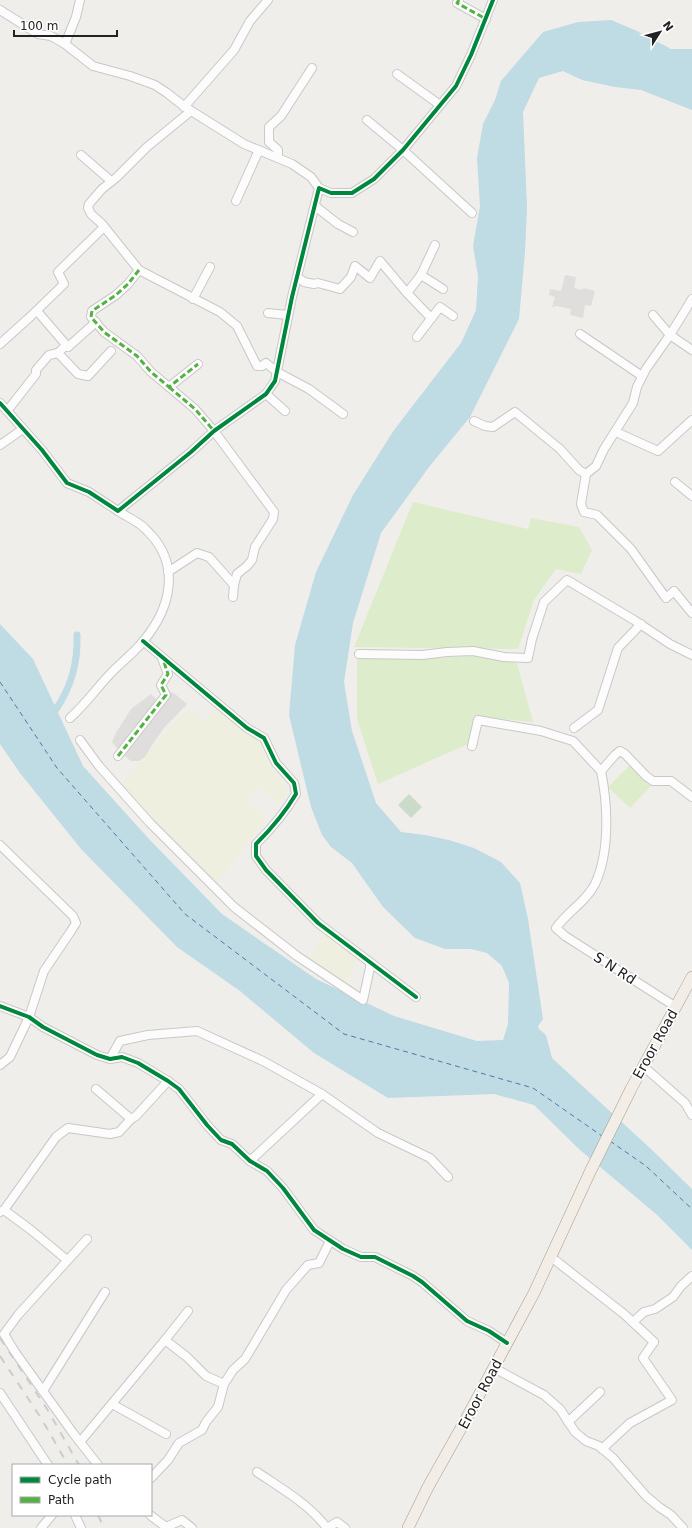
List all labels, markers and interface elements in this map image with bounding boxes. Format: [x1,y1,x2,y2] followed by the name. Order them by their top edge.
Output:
[14,12,117,38] scale bar
[640,12,680,52] north arrow
[20,19,58,33] text: 100 m
[660,19,676,34] text: N
[591,949,639,987] street label: S N Rd
[629,1007,681,1081] street label: Eroor Road
[455,1356,505,1432] street label: Eroor Road
[12,1464,152,1516] legend
[48,1473,112,1487] text: Cycle path
[48,1493,74,1507] text: Path

